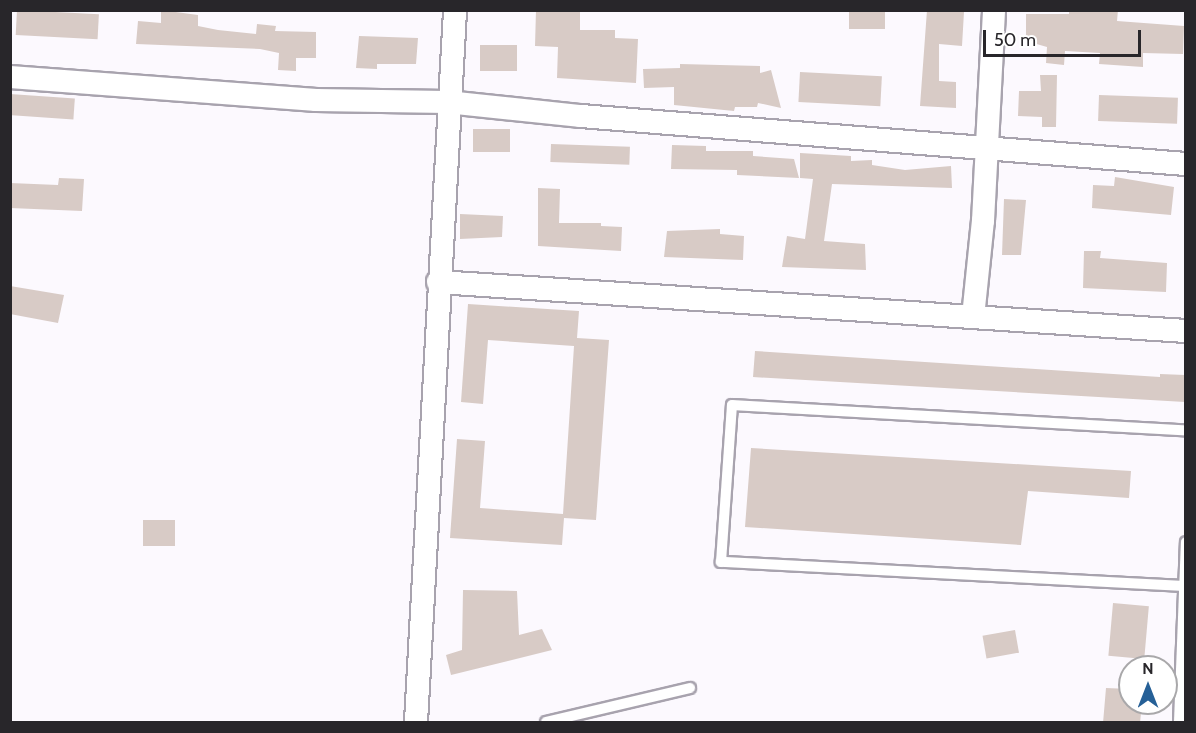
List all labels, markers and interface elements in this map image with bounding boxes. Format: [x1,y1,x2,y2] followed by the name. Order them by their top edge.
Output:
[986,18,1144,56] scale bar
[994,29,1036,51] text: 50 m
[1118,655,1178,715] north arrow
[1142,659,1154,678] text: N

